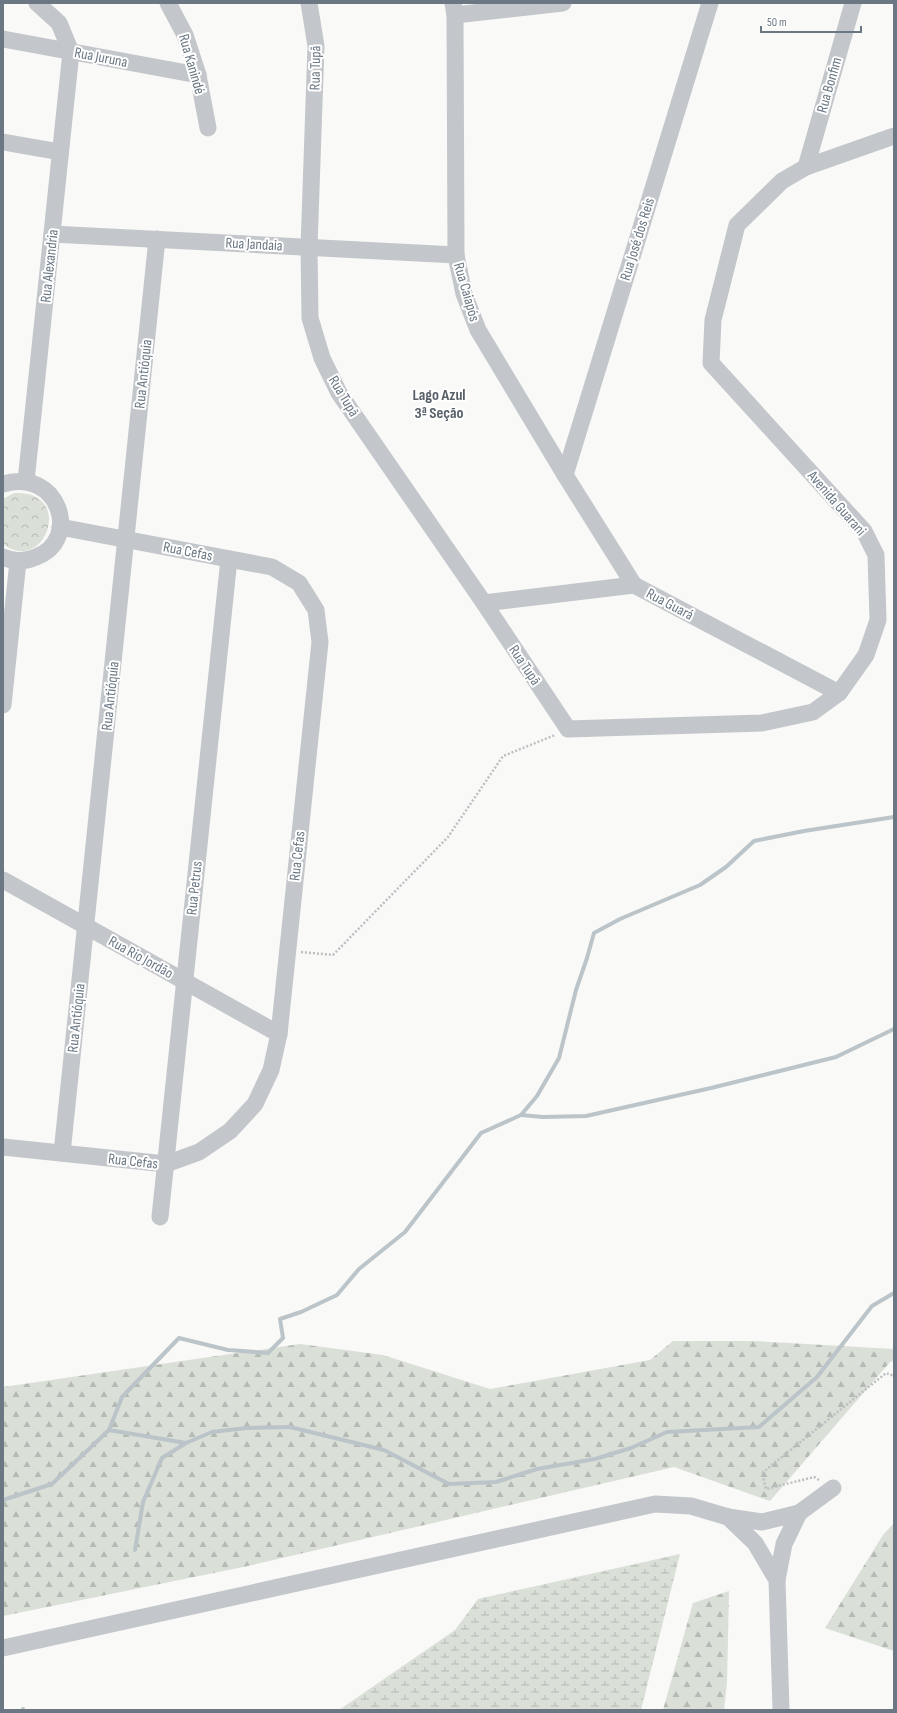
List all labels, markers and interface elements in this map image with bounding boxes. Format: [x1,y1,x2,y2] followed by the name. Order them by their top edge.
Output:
[761,8,861,34] scale bar
[767,15,787,30] text: 50 m
[174,32,209,96] street label: Rua Kanindé
[73,43,129,72] street label: Rua Juruna
[306,45,325,90] street label: Rua Tupã
[813,55,846,115] street label: Rua Bonfim
[616,195,659,283] street label: Rua José dos Reis
[36,228,63,304] street label: Rua Alexandria
[225,234,283,255] street label: Rua Jandaia
[449,260,484,324] street label: Rua Caiapós
[130,338,157,409] street label: Rua Antióquia
[324,372,363,420] street label: Rua Tupã
[412,386,466,423] district label: Lago Azul 3ª Seção
[802,466,870,540] street label: Avenida Guarani
[162,537,214,566] street label: Rua Cefas
[643,584,697,625] street label: Rua Guará
[504,641,545,689] street label: Rua Tupã
[97,660,124,731] street label: Rua Antióquia
[285,830,310,882] street label: Rua Cefas
[182,860,207,916] street label: Rua Petrus
[105,932,177,983] street label: Rua Rio Jordão
[63,982,90,1053] street label: Rua Antióquia
[107,1149,159,1174] street label: Rua Cefas

